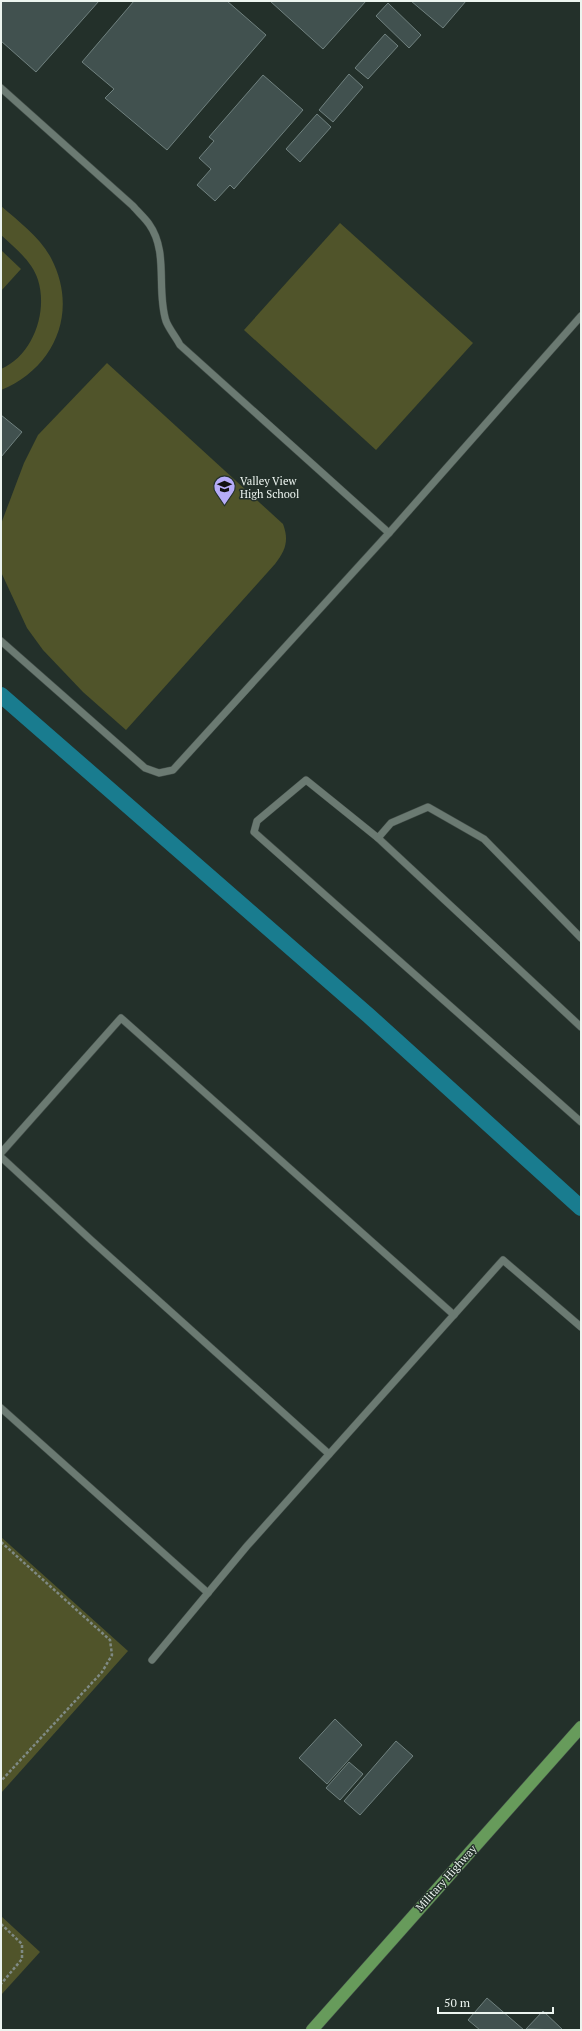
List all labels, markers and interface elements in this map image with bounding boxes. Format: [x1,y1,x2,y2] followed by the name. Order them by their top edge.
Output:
[211,474,237,507] school or university icon: Valley View High School
[240,474,299,501] place label: Valley View High School
[413,1842,480,1914] street label: Military Highway
[438,1989,553,2015] scale bar
[444,1995,471,2010] text: 50 m

